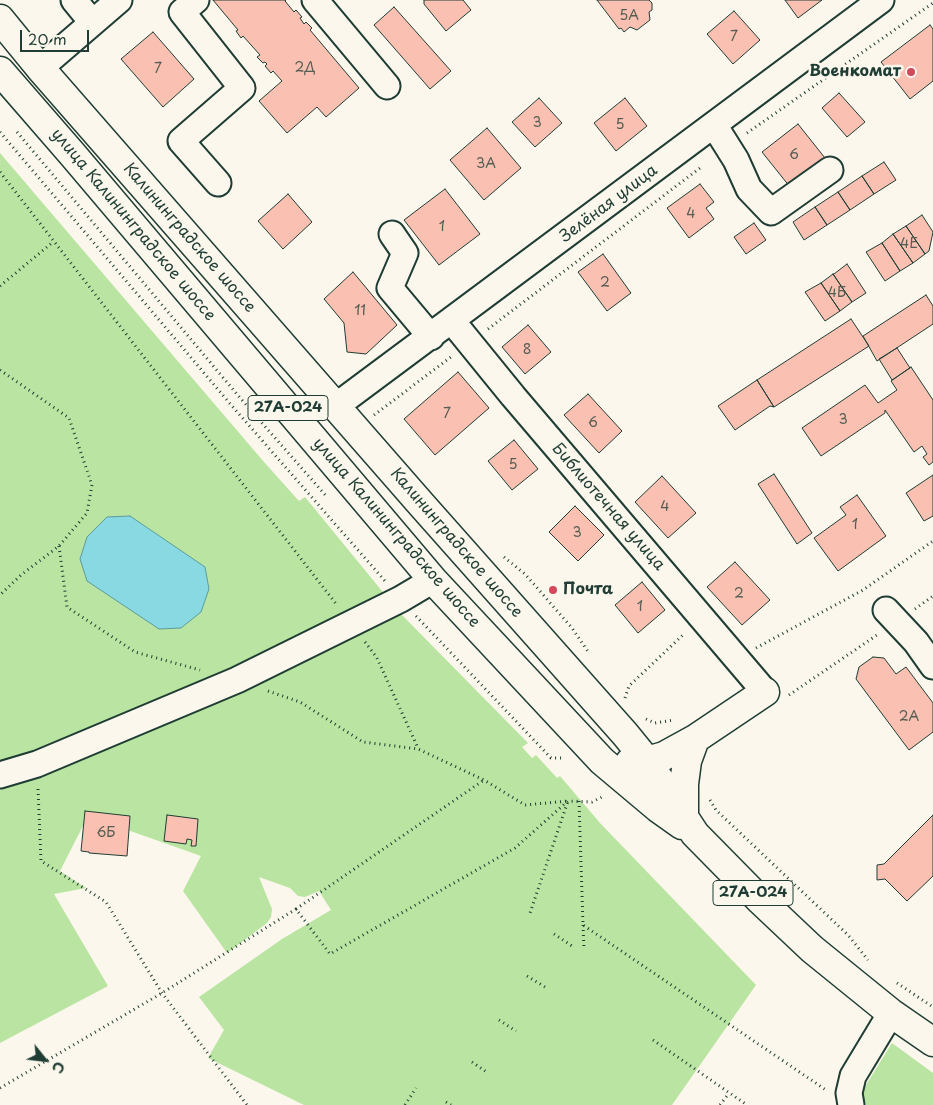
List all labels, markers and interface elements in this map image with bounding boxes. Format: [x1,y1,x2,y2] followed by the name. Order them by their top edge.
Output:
[619,8,639,24] house number: 5А
[22,20,91,52] scale bar
[28,27,67,50] text: 20 m
[730,29,738,45] house number: 7
[295,60,315,76] house number: 2Д
[154,61,162,77] house number: 7
[809,62,901,82] place label: Военкомат
[905,66,917,78] marker: Военкомат
[532,115,542,131] house number: 3
[615,117,625,133] house number: 5
[47,125,219,325] street label: улица Калининградское шоссе
[789,147,799,163] house number: 6
[476,156,496,172] house number: 3А
[119,159,259,317] street label: Калининградское шоссе
[556,161,662,247] street label: Зелёная улица
[686,206,696,222] house number: 4
[439,219,445,235] house number: 1
[900,236,918,252] house number: 4Е
[600,275,610,291] house number: 2
[828,285,846,301] house number: 4Б
[354,303,366,319] house number: 11
[523,342,531,358] house number: 8
[248,396,328,420] road number: 27А-024
[443,406,451,422] house number: 7
[838,412,848,428] house number: 3
[588,415,598,431] house number: 6
[308,434,484,632] street label: улица Калининградское шоссе
[547,439,669,575] street label: Библиотечная улица
[508,457,518,473] house number: 5
[386,464,526,622] street label: Калининградское шоссе
[660,499,670,515] house number: 4
[852,517,858,533] house number: 1
[572,525,582,541] house number: 3
[563,580,613,600] place label: Почта
[547,584,559,596] marker: Почта
[734,586,744,602] house number: 2
[637,599,643,615] house number: 1
[899,709,919,725] house number: 2А
[97,825,115,841] house number: 6Б
[713,880,793,906] road number: 27А-024
[20,1035,70,1085] north arrow
[47,1058,70,1077] text: С

